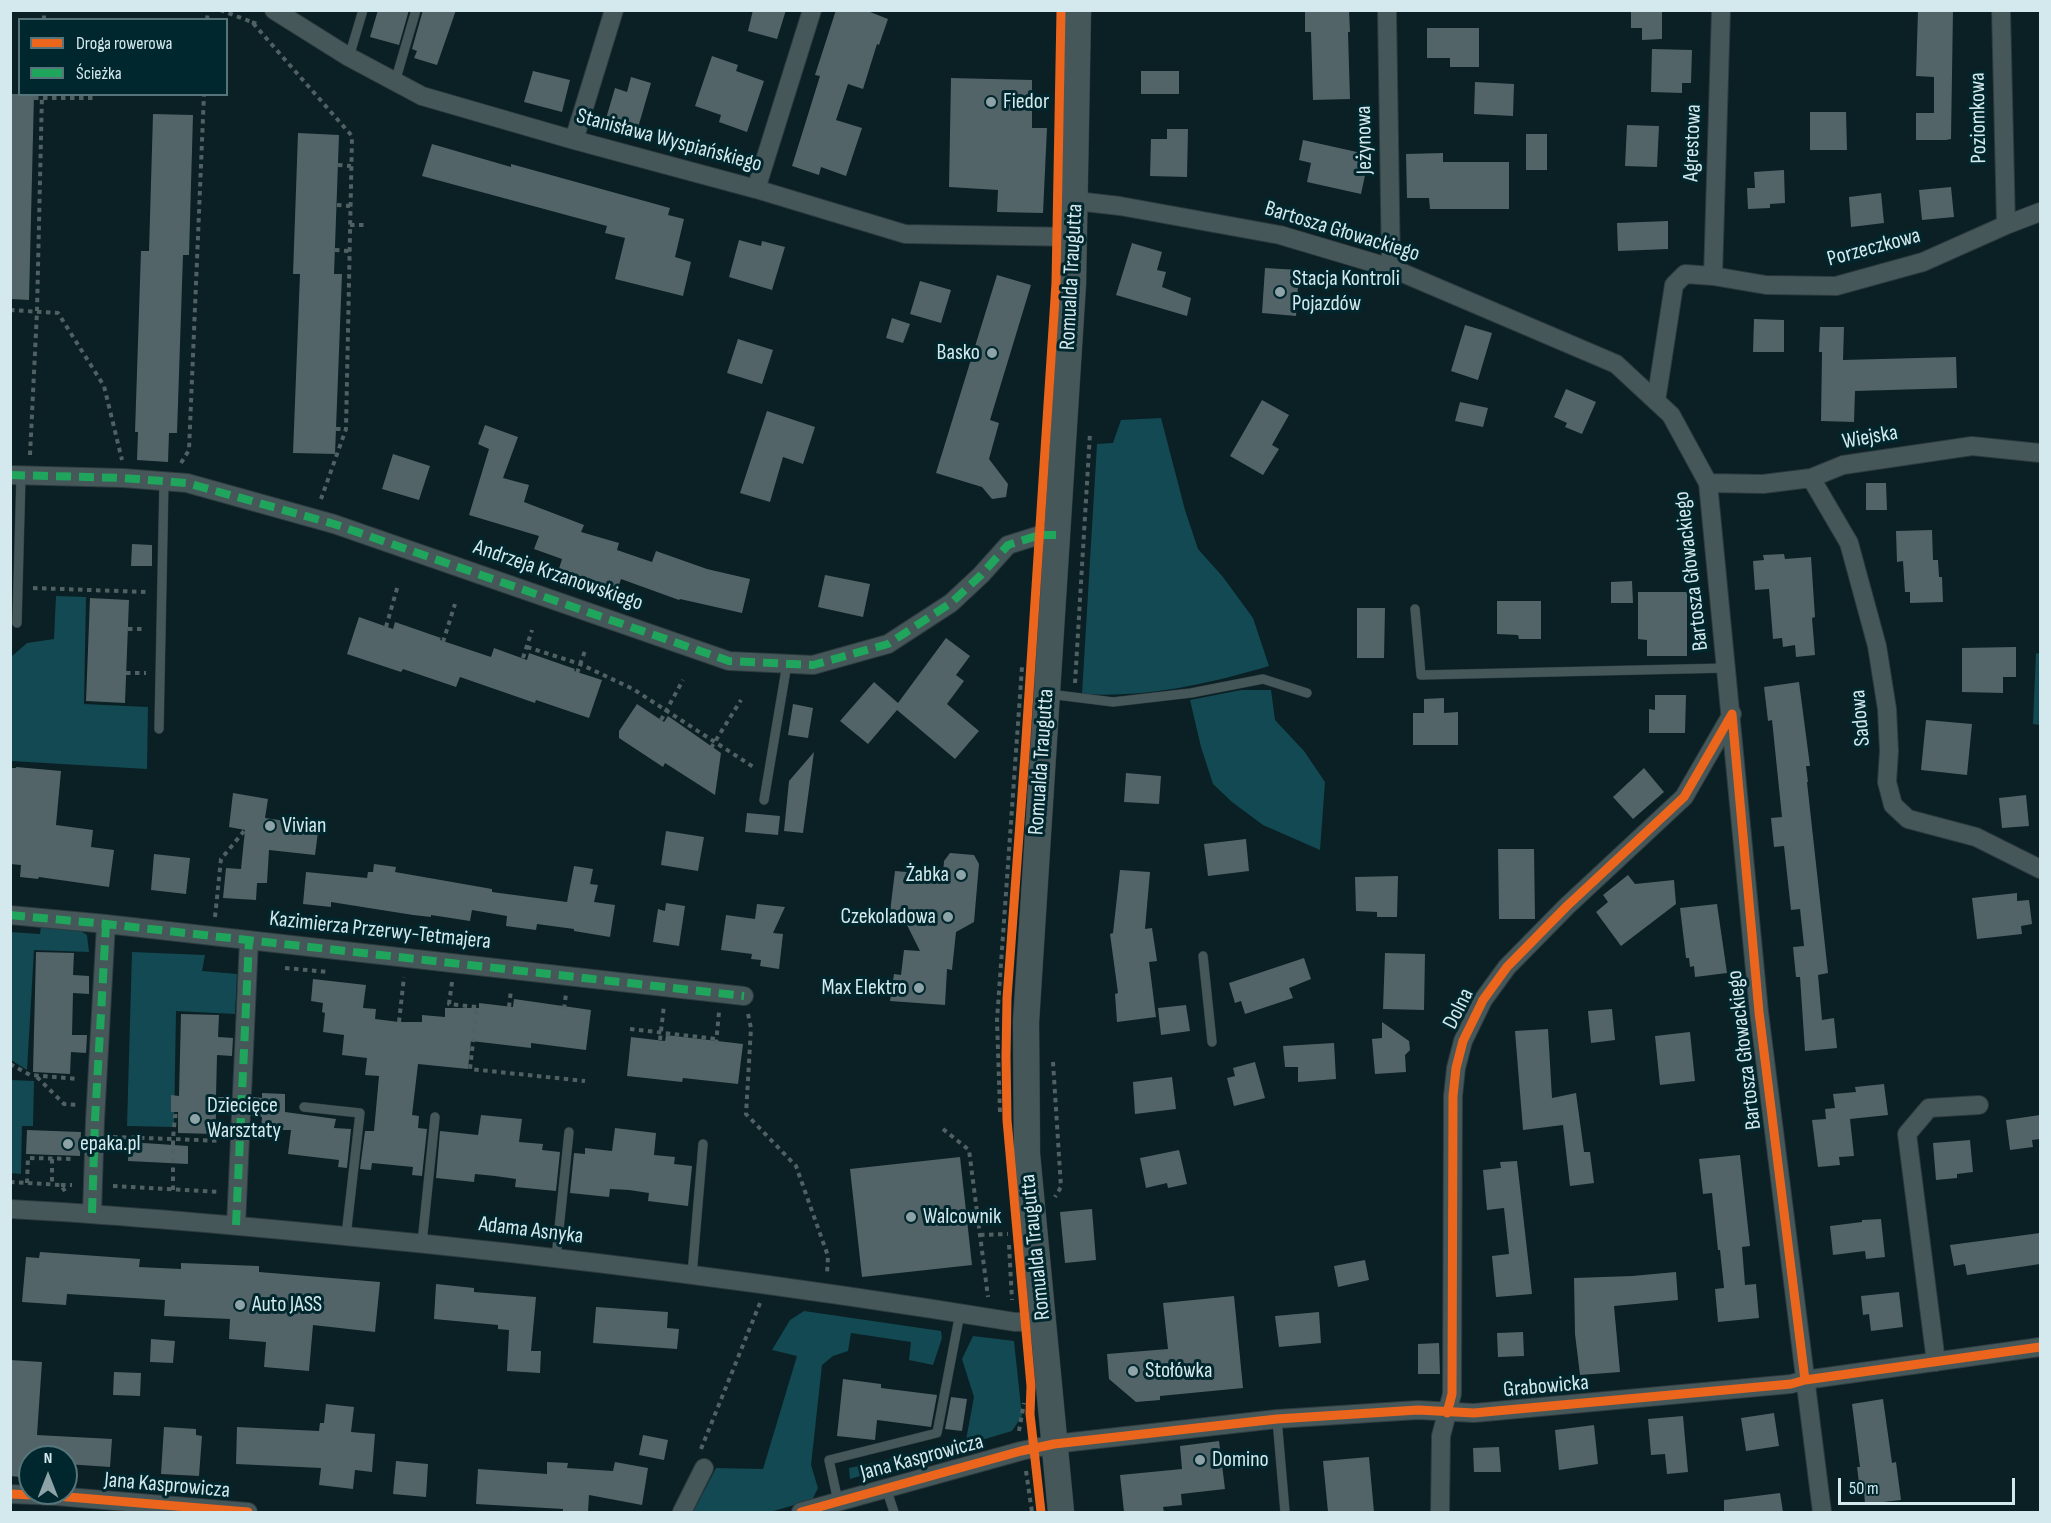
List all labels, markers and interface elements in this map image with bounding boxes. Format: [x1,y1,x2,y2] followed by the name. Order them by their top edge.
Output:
[18,18,228,96] legend
[76,33,173,54] text: Droga rowerowa
[76,63,122,84] text: Ścieżka
[1965,72,1993,164] street label: Poziomkowa
[1003,89,1049,115] place label: Fiedor
[984,95,998,109] marker: Fiedor
[573,104,765,178] street label: Stanisława Wyspiańskiego
[1678,104,1708,182] street label: Agrestowa
[1351,105,1379,175] street label: Jeżynowa
[1261,196,1423,268] street label: Bartosza Głowackiego
[1055,203,1089,351] street label: Romualda Traugutta
[1825,223,1923,273] street label: Porzeczkowa
[1292,266,1400,318] place label: Stacja Kontroli Pojazdów
[1273,285,1287,299] marker: Stacja Kontroli Pojazdów
[937,340,980,366] place label: Basko
[985,346,999,360] marker: Basko
[1840,420,1900,456] street label: Wiejska
[1669,490,1715,652] street label: Bartosza Głowackiego
[470,535,646,617] street label: Andrzeja Krzanowskiego
[1024,688,1060,836] street label: Romualda Traugutta
[1845,689,1877,747] street label: Sadowa
[282,813,326,839] place label: Vivian
[263,819,277,833] marker: Vivian
[906,862,949,888] place label: Żabka
[954,868,968,882] marker: Żabka
[840,904,936,930] place label: Czekoladowa
[268,906,492,956] street label: Kazimierza Przerwy-Tetmajera
[941,910,955,924] marker: Czekoladowa
[1722,969,1768,1131] street label: Bartosza Głowackiego
[821,975,907,1001] place label: Max Elektro
[912,981,926,995] marker: Max Elektro
[1438,984,1480,1034] street label: Dolna
[207,1093,281,1144] place label: Dziecięce Warsztaty
[188,1112,202,1126] marker: Dziecięce Warsztaty
[80,1131,141,1157] place label: epaka.pl
[61,1137,75,1151] marker: epaka.pl
[1015,1173,1057,1321] street label: Romualda Traugutta
[923,1204,1001,1230] place label: Walcownik
[904,1210,918,1224] marker: Walcownik
[477,1212,585,1250] street label: Adama Asnyka
[252,1292,322,1318] place label: Auto JASS
[233,1298,247,1312] marker: Auto JASS
[1145,1358,1212,1384] place label: Stołówka
[1126,1364,1140,1378] marker: Stołówka
[1502,1370,1590,1404] street label: Grabowicka
[858,1429,986,1487] street label: Jana Kasprowicza
[18,1445,78,1505] north arrow
[1212,1447,1269,1473] place label: Domino
[44,1449,52,1468] text: N
[1193,1453,1207,1467] marker: Domino
[1841,1466,2018,1504] scale bar
[103,1467,231,1505] street label: Jana Kasprowicza
[1849,1478,1879,1499] text: 50 m

